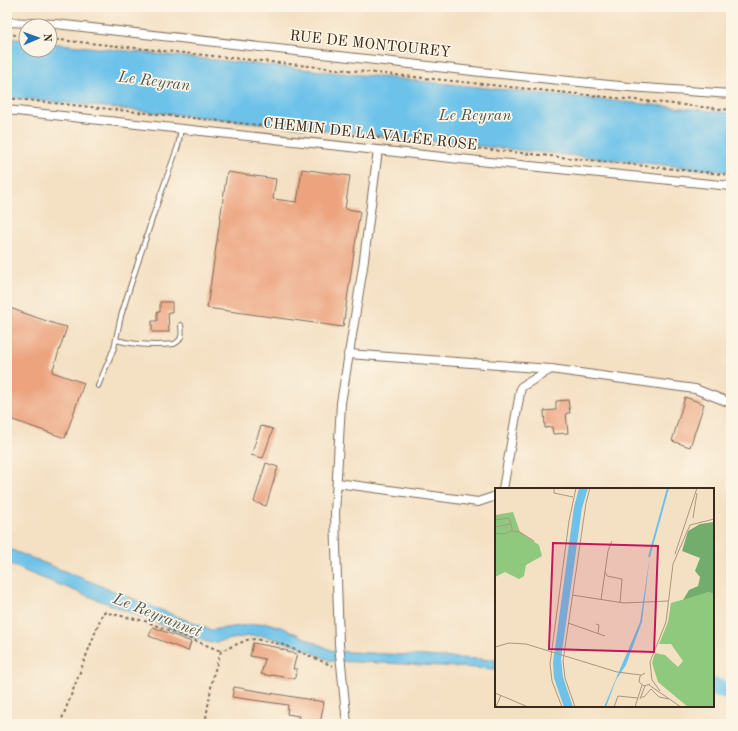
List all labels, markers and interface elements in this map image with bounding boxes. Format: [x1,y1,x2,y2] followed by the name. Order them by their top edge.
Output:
[18,18,58,58] north arrow
[289,29,451,61] street label: RUE DE MONTOUREY
[41,33,52,43] text: N
[116,70,191,94] water label: Le Reyran
[438,108,511,124] water label: Le Reyran
[262,113,478,154] street label: CHEMIN DE LA VALÉE ROSE
[495,488,714,707] inset map
[110,591,204,641] water label: Le Reyrannet

